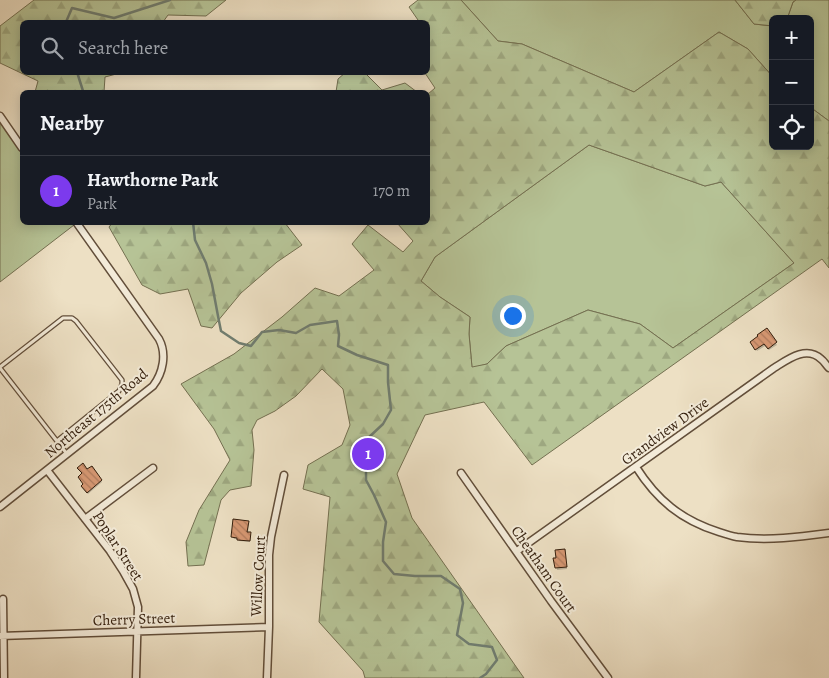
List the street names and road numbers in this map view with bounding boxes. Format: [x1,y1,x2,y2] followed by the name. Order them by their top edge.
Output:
[40,363,153,462] street label: Northeast 175th Road
[617,392,713,469] street label: Grandview Drive
[88,507,148,585] street label: Poplar Street
[507,522,581,617] street label: Cheatham Court
[246,535,270,618] street label: Willow Court
[92,608,176,630] street label: Cherry Street

